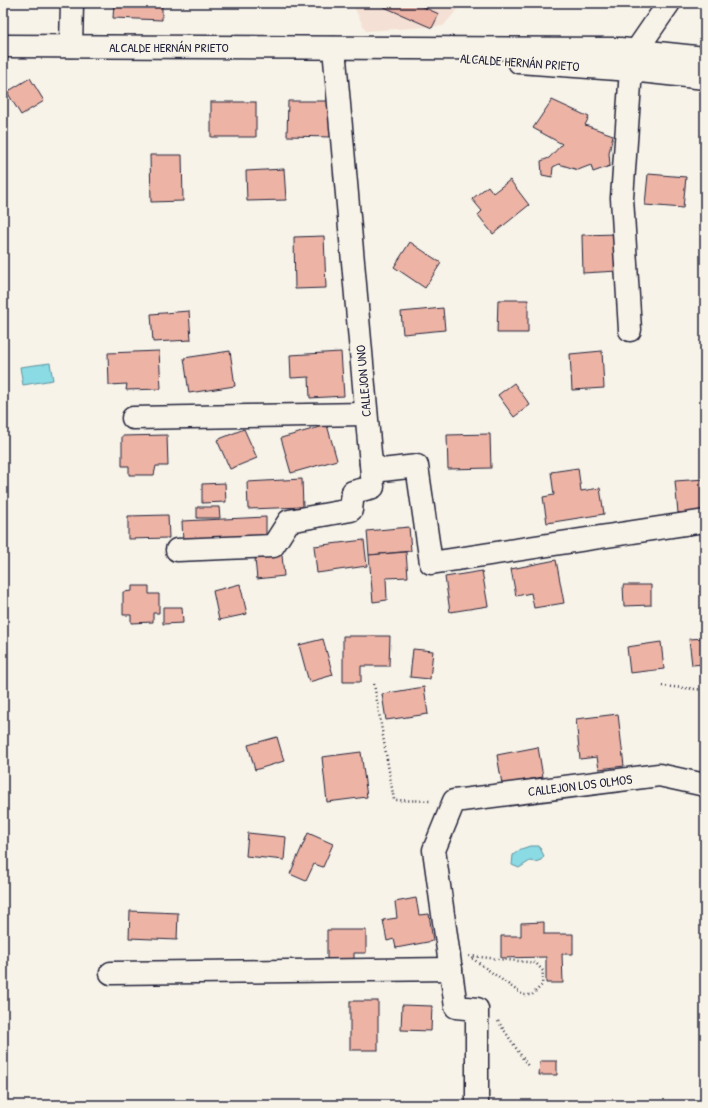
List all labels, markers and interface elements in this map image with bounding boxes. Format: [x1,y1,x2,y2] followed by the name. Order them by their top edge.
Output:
[109,38,229,56] street label: ALCALDE HERNÁN PRIETO
[460,49,580,75] street label: ALCALDE HERNÁN PRIETO
[351,344,375,418] street label: CALLEJON UNO
[527,770,633,800] street label: CALLEJON LOS OLMOS

